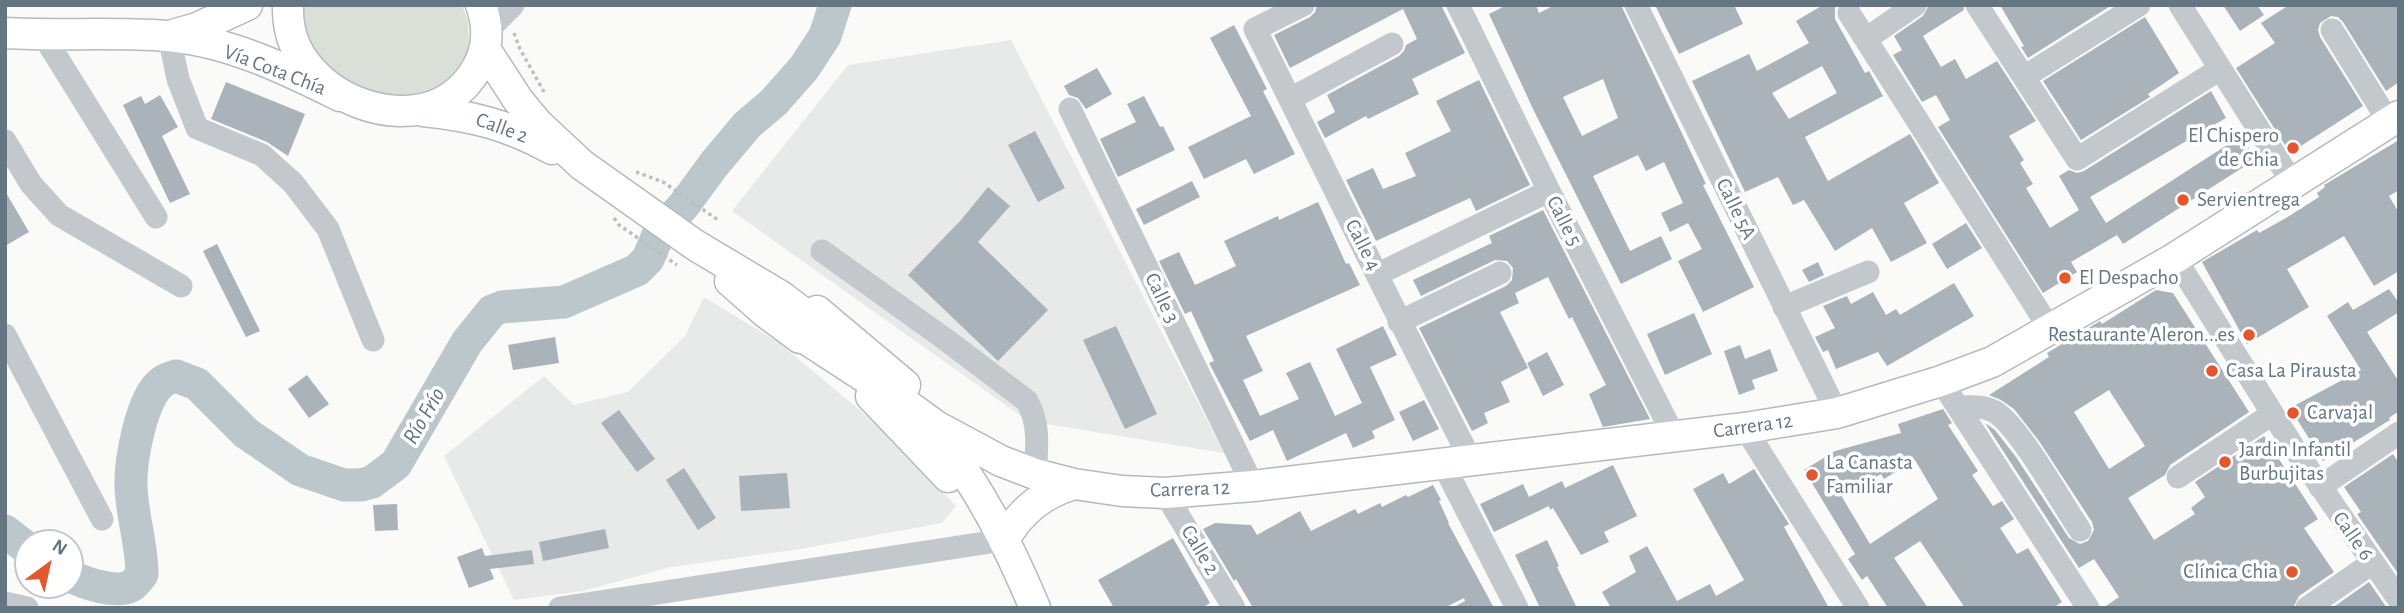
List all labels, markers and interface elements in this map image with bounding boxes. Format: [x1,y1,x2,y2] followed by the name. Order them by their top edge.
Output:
[220,39,330,101] street label: Vía Cota Chía
[472,107,532,149] street label: Calle 2
[2188,123,2279,173] place label: El Chispero de Chia
[2285,140,2301,156] marker: El Chispero de Chia
[1710,174,1762,244] street label: Calle 5A
[2197,187,2300,213] place label: Servientrega
[1541,192,1587,250] street label: Calle 5
[2175,192,2191,208] marker: Servientrega
[1339,215,1387,275] street label: Calle 4
[2079,265,2178,291] place label: El Despacho
[1139,269,1185,327] street label: Calle 3
[2057,270,2073,286] marker: El Despacho
[2048,322,2235,348] place label: Restaurante Aleron...es
[2241,327,2257,343] marker: Restaurante Aleron...es
[2226,358,2357,384] place label: Casa La Pirausta
[2204,363,2220,379] marker: Casa La Pirausta
[397,383,451,449] water label: Río Frío
[2307,400,2373,426] place label: Carvajal
[2285,405,2301,421] marker: Carvajal
[1712,408,1794,444] street label: Carrera 12
[2239,437,2351,487] place label: Jardin Infantil Burbujitas
[1826,450,1913,500] place label: La Canasta Familiar
[2217,454,2233,470] marker: Jardin Infantil Burbujitas
[1804,467,1820,483] marker: La Canasta Familiar
[1150,475,1230,503] street label: Carrera 12
[2327,507,2379,565] street label: Calle 6
[1175,520,1225,580] street label: Calle 2
[14,529,84,599] north arrow
[49,536,70,559] text: N
[2183,559,2278,585] place label: Clínica Chia
[2284,564,2300,580] marker: Clínica Chia

